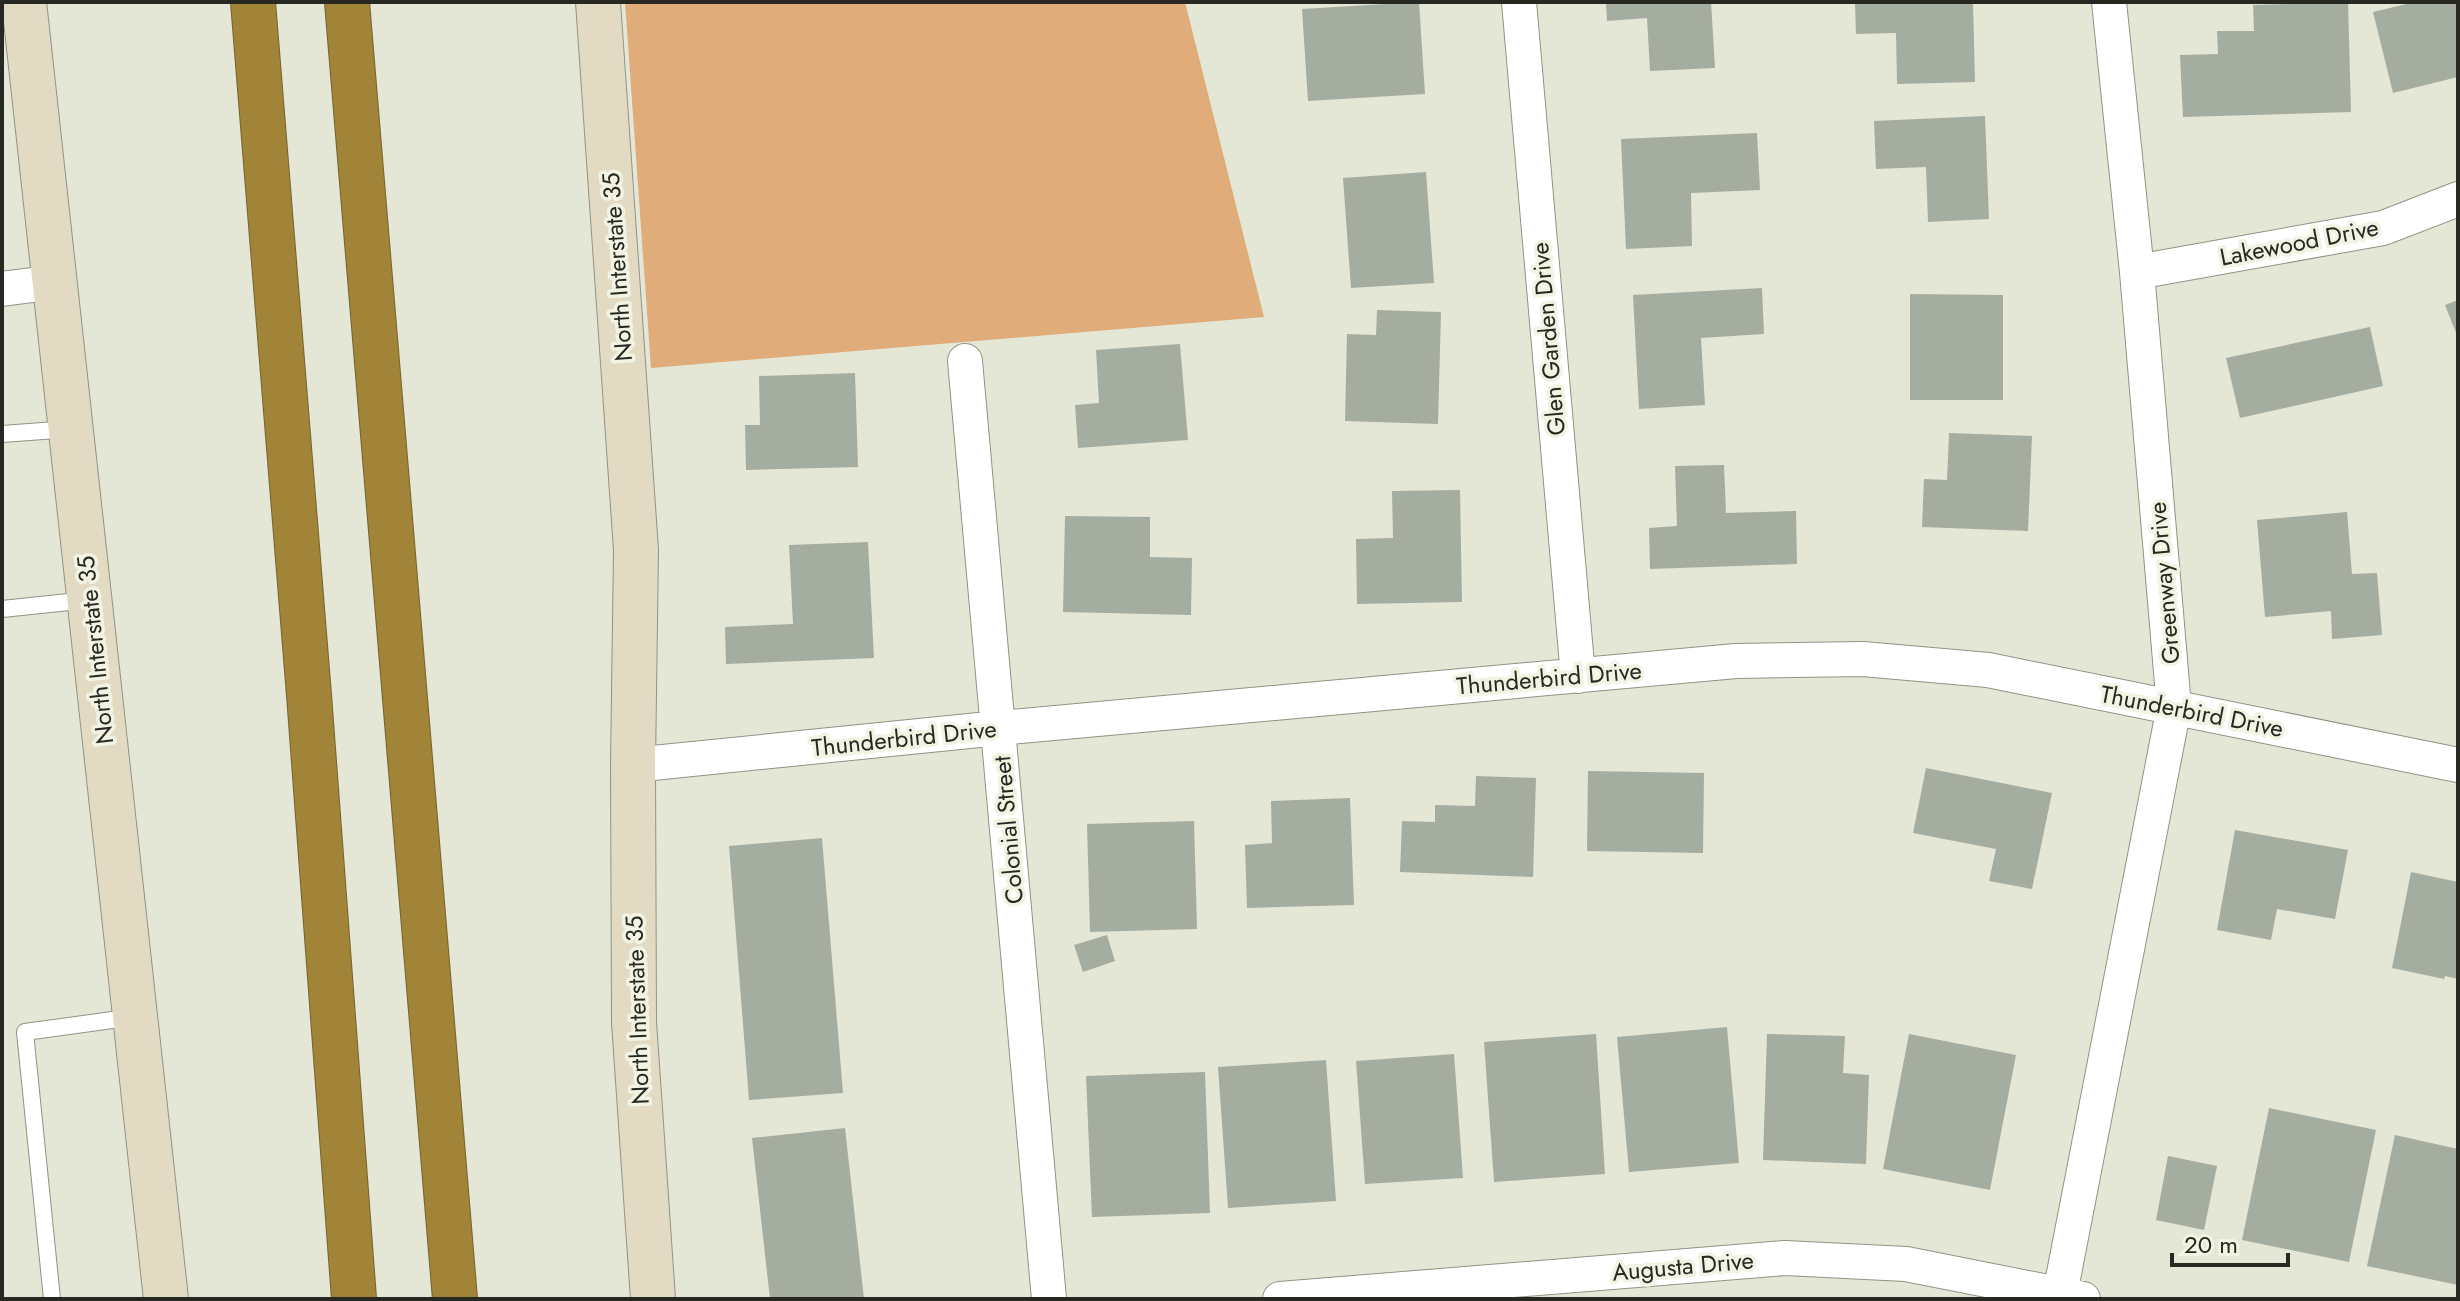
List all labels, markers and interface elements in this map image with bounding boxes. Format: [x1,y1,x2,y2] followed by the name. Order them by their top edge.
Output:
[593,171,641,363] street label: North Interstate 35
[2217,209,2381,275] street label: Lakewood Drive
[1522,241,1574,437] street label: Glen Garden Drive
[2139,501,2189,665] street label: Greenway Drive
[68,554,122,746] street label: North Interstate 35
[1455,652,1643,704] street label: Thunderbird Drive
[2098,676,2286,746] street label: Thunderbird Drive
[810,711,998,765] street label: Thunderbird Drive
[984,754,1032,906] street label: Colonial Street
[616,915,658,1105] street label: North Interstate 35
[2172,1217,2288,1267] scale bar
[2184,1227,2238,1262] text: 20 m
[1611,1242,1755,1290] street label: Augusta Drive

